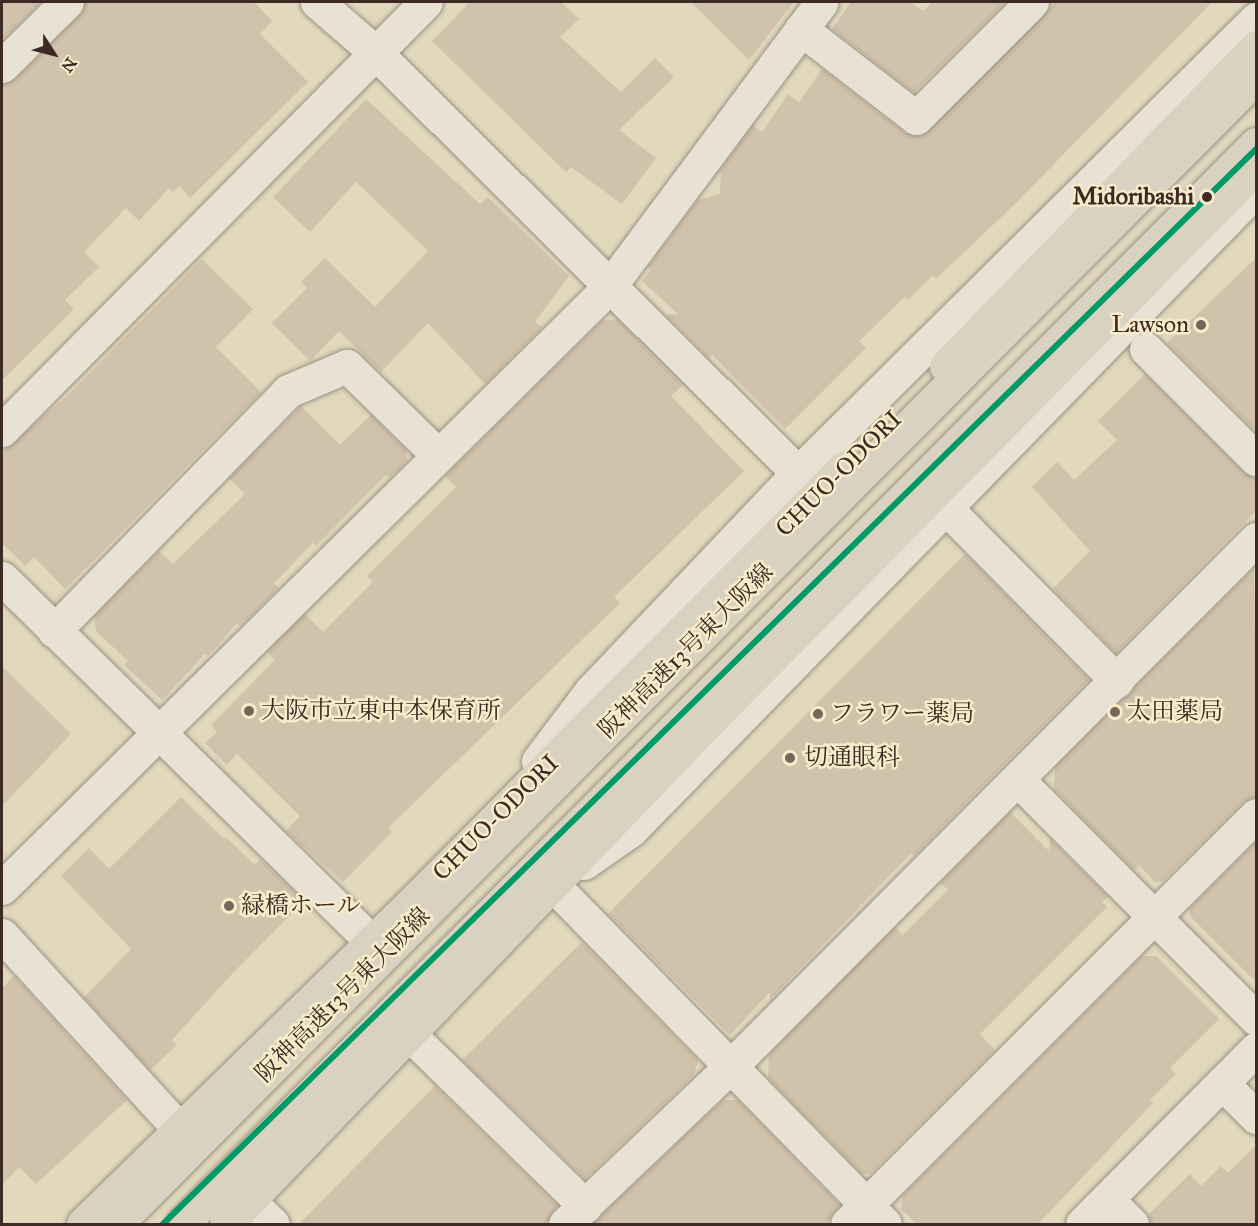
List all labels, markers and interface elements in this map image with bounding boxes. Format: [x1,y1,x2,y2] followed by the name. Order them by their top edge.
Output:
[24,24,84,84] north arrow
[57,54,81,76] text: N
[1073,183,1194,211] place label: Midoribashi
[1198,188,1216,206] marker: Midoribashi
[1112,311,1189,339] place label: Lawson
[1194,318,1208,332] marker: Lawson
[770,405,908,543] street label: CHUO-ODORI
[593,558,779,744] street label: 阪神高速13号東大阪線
[261,697,501,725] place label: 大阪市立東中本保育所
[1127,698,1223,726] place label: 太田薬局
[830,700,974,728] place label: フラワー薬局
[242,704,256,718] marker: 大阪市立東中本保育所
[1108,705,1122,719] marker: 太田薬局
[811,707,825,721] marker: フラワー薬局
[804,744,900,772] place label: 切通眼科
[427,749,565,887] street label: CHUO-ODORI
[781,749,799,767] marker: 切通眼科
[241,892,361,920] place label: 緑橋ホール
[222,899,236,913] marker: 緑橋ホール
[250,902,436,1088] street label: 阪神高速13号東大阪線

